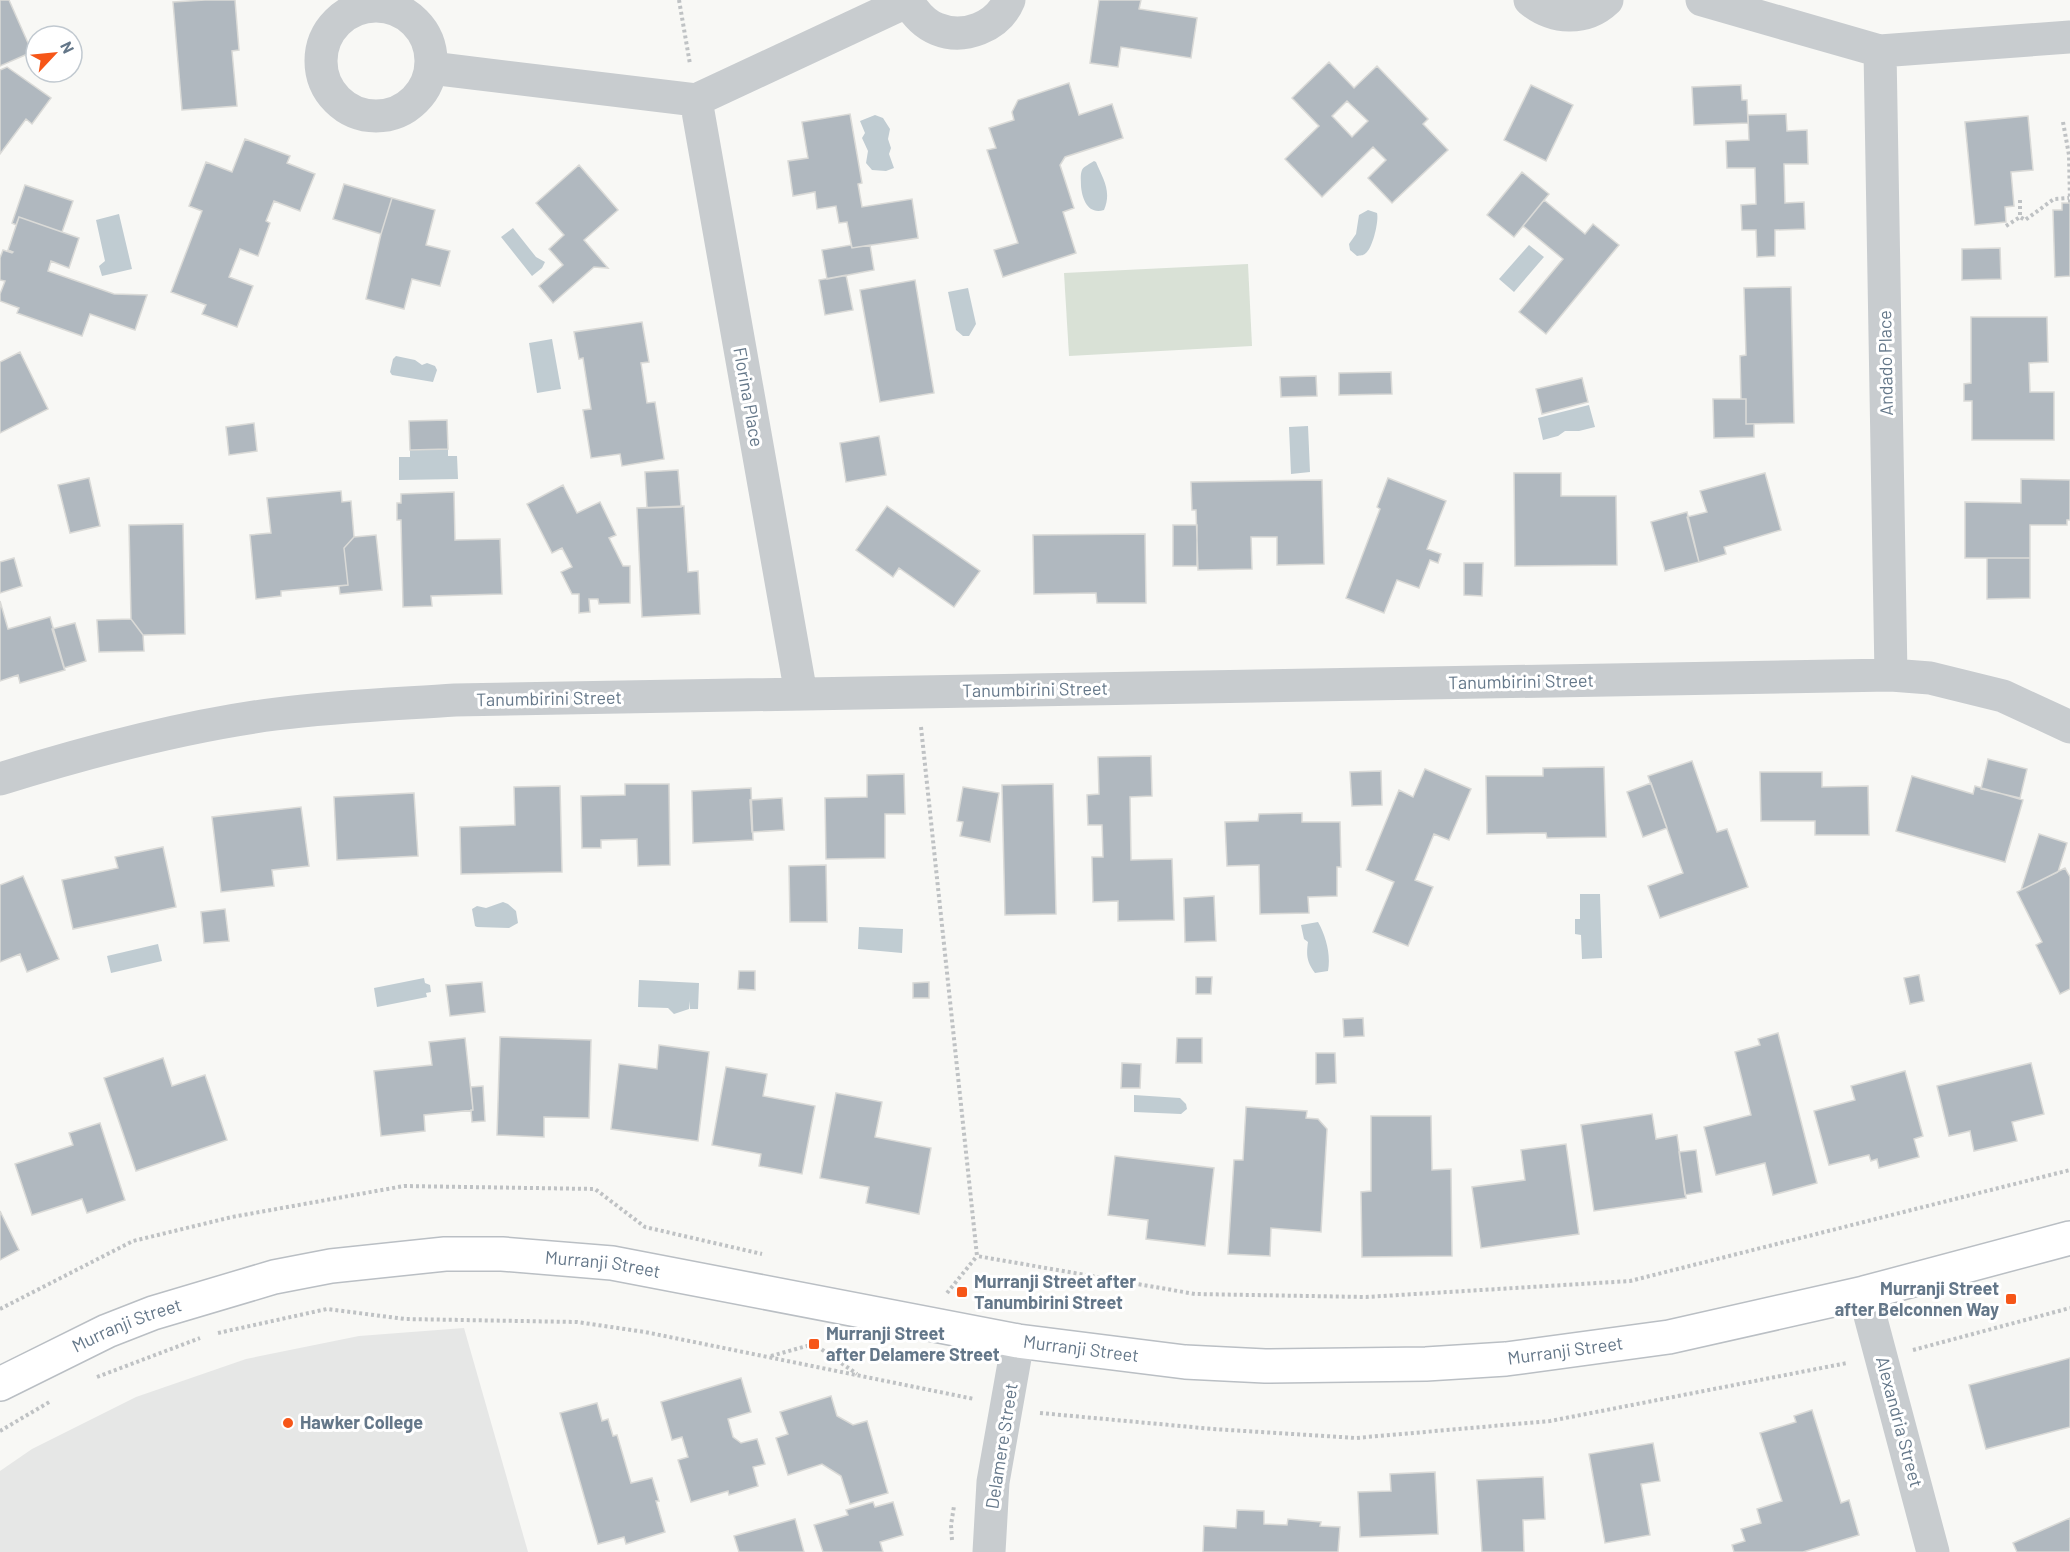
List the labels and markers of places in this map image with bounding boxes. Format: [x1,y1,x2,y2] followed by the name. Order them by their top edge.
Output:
[974,1270,1136,1313] place label: Murranji Street after Tanumbirini Street
[1835,1277,1999,1320] place label: Murranji Street after Belconnen Way
[955,1285,969,1299] marker: Murranji Street after Tanumbirini Street
[2004,1292,2018,1306] marker: Murranji Street after Belconnen Way
[826,1322,1000,1365] place label: Murranji Street after Delamere Street
[807,1337,821,1351] marker: Murranji Street after Delamere Street
[300,1411,423,1433] place label: Hawker College
[281,1416,295,1430] marker: Hawker College

